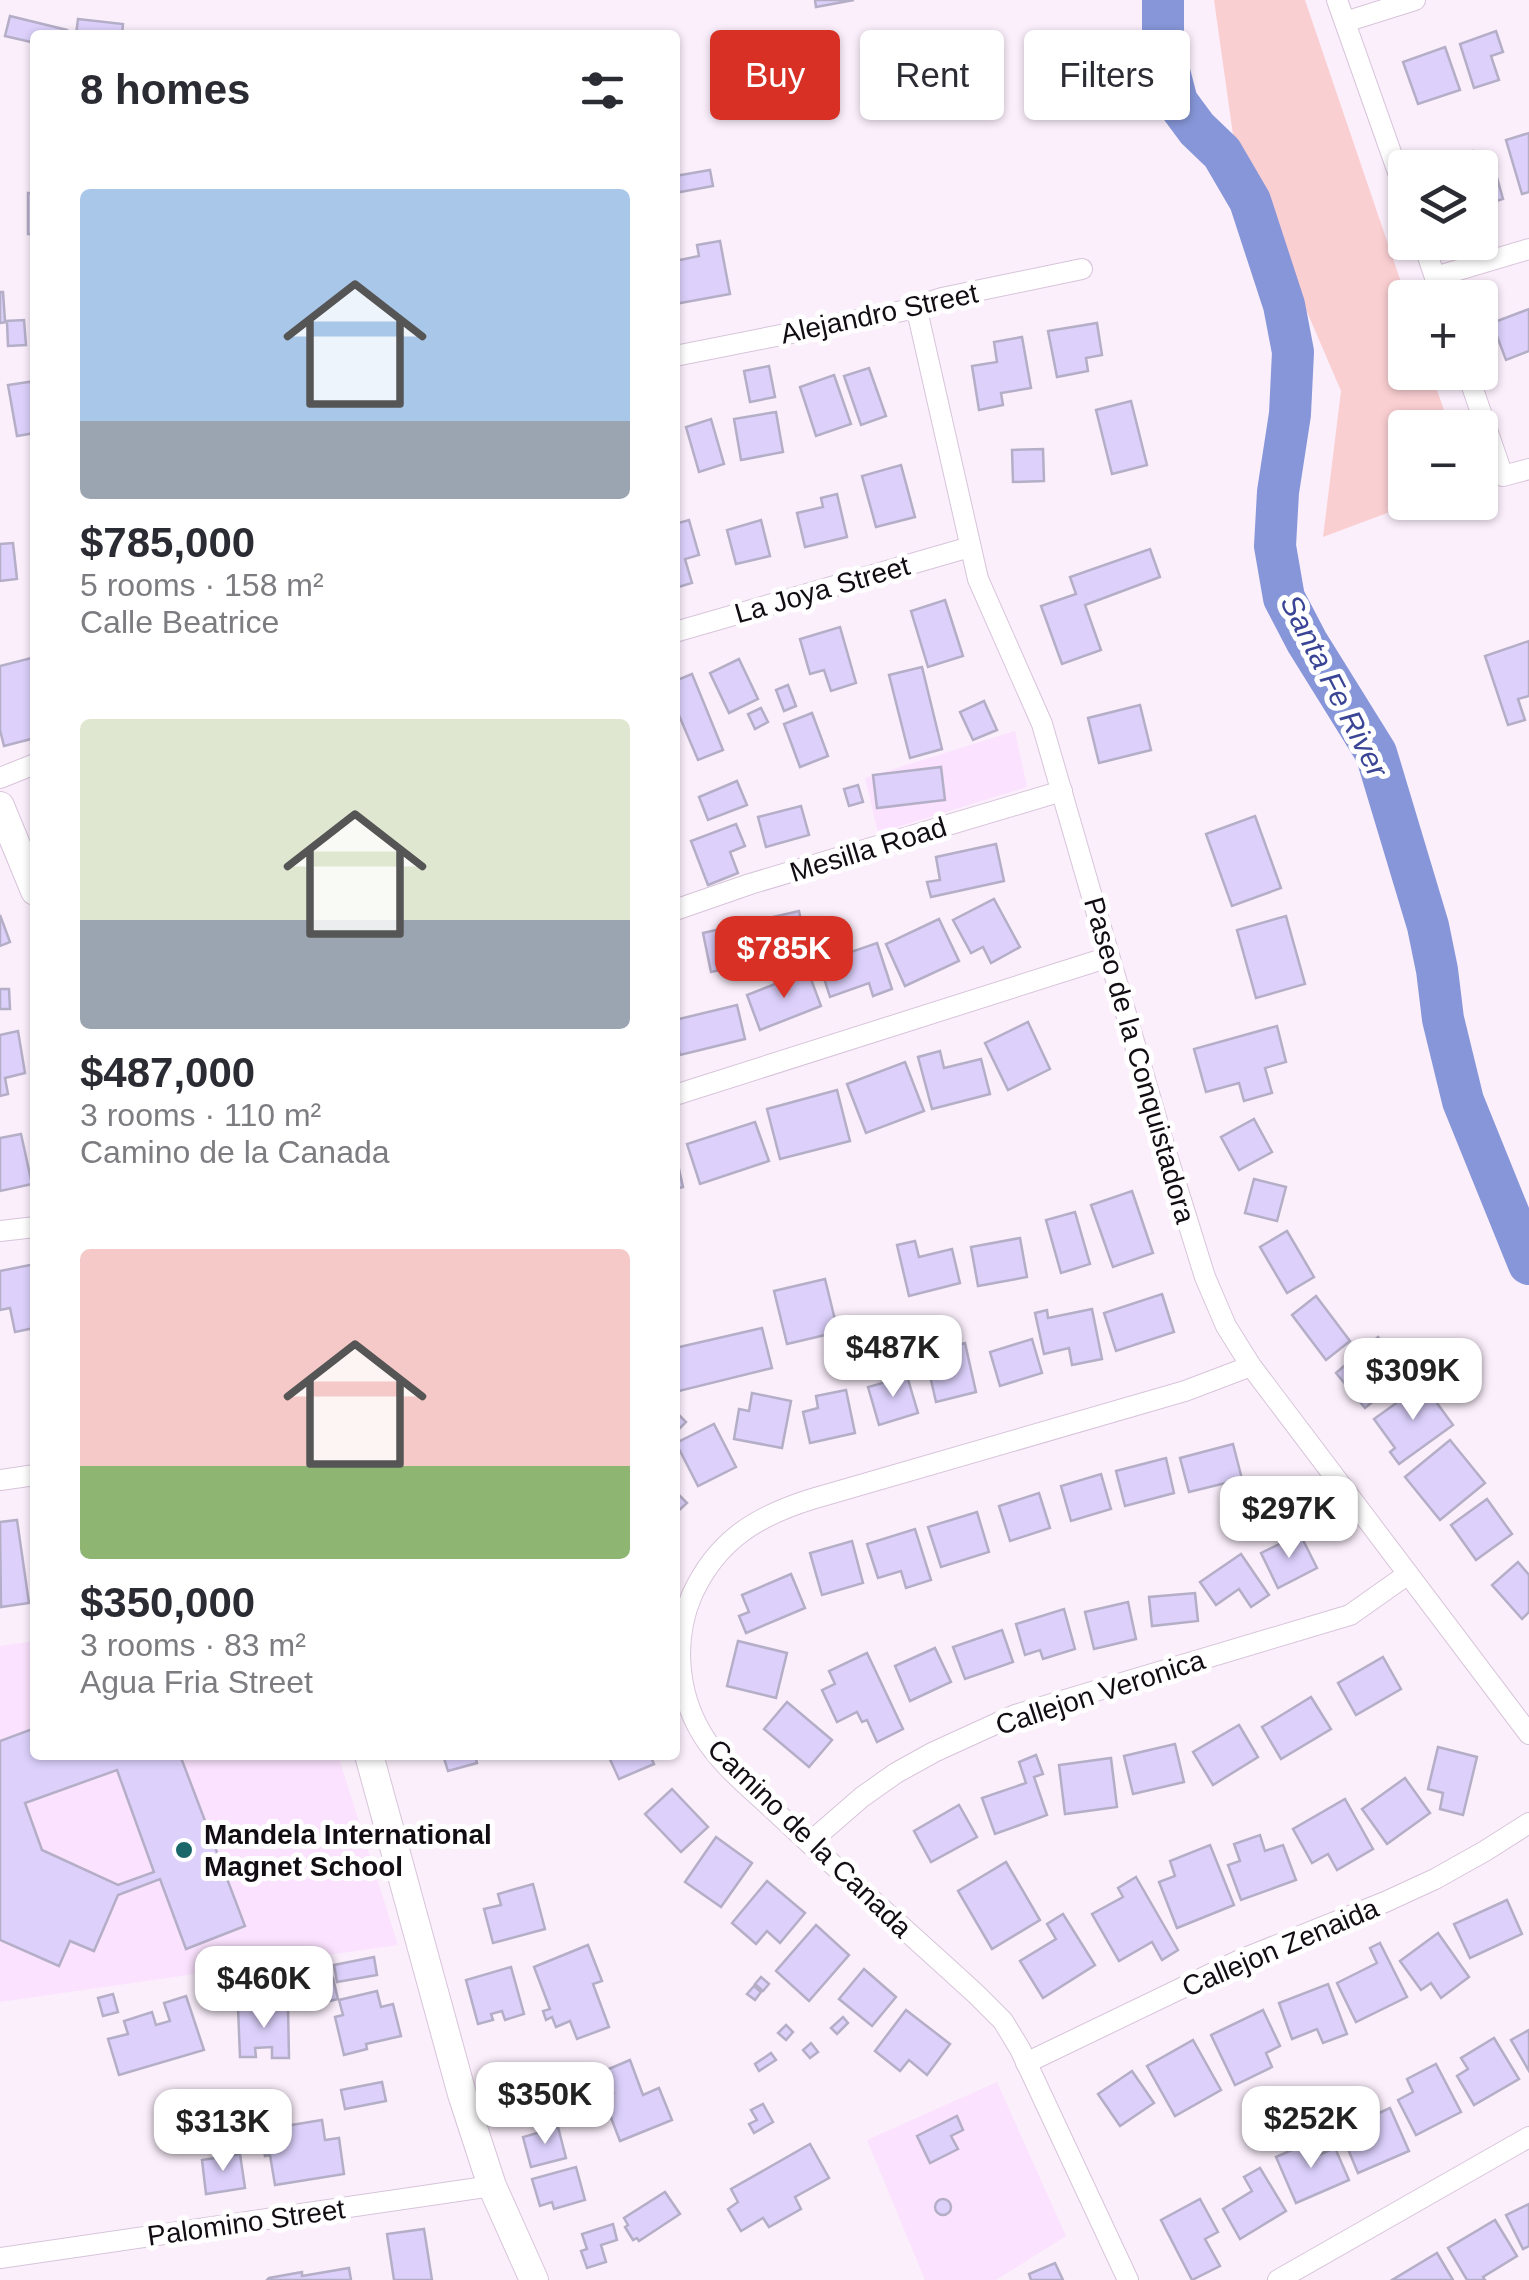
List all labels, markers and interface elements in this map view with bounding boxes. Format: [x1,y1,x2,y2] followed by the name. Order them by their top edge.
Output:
[710,30,840,120] chip: Buy
[860,30,1004,120] chip: Rent
[1024,30,1190,120] chip: Filters
[575,63,630,118] icon: filters
[80,66,250,113] text: 8 homes
[1388,150,1498,520] map controls
[1388,150,1498,260] button: layers
[265,254,445,434] icon: home
[778,277,981,350] street label: Alejandro Street
[1388,280,1498,390] button: +
[1388,410,1498,520] button: −
[80,519,255,566] text: $785,000
[731,550,913,629] street label: La Joya Street
[80,567,324,603] text: 5 rooms · 158 m²
[1274,589,1395,783] water label: Santa Fe River
[80,604,279,640] text: Calle Beatrice
[265,784,445,964] icon: home
[786,811,950,888] street label: Mesilla Road
[1078,894,1201,1227] street label: Paseo de la Conquistadora
[714,916,854,1001] pin: $785K
[737,930,831,966] text: $785K
[80,1049,255,1096] text: $487,000
[80,1097,321,1133] text: 3 rooms · 110 m²
[80,1134,390,1170] text: Camino de la Canada
[265,1314,445,1494] icon: home
[823,1315,963,1400] pin: $487K
[846,1329,940,1365] text: $487K
[1343,1338,1483,1423] pin: $309K
[1366,1352,1460,1388] text: $309K
[1219,1476,1359,1561] pin: $297K
[1242,1490,1336,1526] text: $297K
[80,1579,255,1626] text: $350,000
[80,1627,306,1663] text: 3 rooms · 83 m²
[992,1644,1209,1741] street label: Callejon Veronica
[80,1664,313,1700] text: Agua Fria Street
[701,1733,918,1944] street label: Camino de la Canada
[204,1819,492,1882] place label: Mandela International Magnet School
[173,1839,195,1861] marker: Mandela International Magnet School
[1177,1892,1383,2003] street label: Callejon Zenaida
[194,1946,334,2031] pin: $460K
[217,1960,311,1996] text: $460K
[475,2062,615,2147] pin: $350K
[498,2076,592,2112] text: $350K
[1241,2086,1381,2171] pin: $252K
[153,2089,293,2174] pin: $313K
[1264,2100,1358,2136] text: $252K
[176,2103,270,2139] text: $313K
[145,2193,347,2252] street label: Palomino Street

